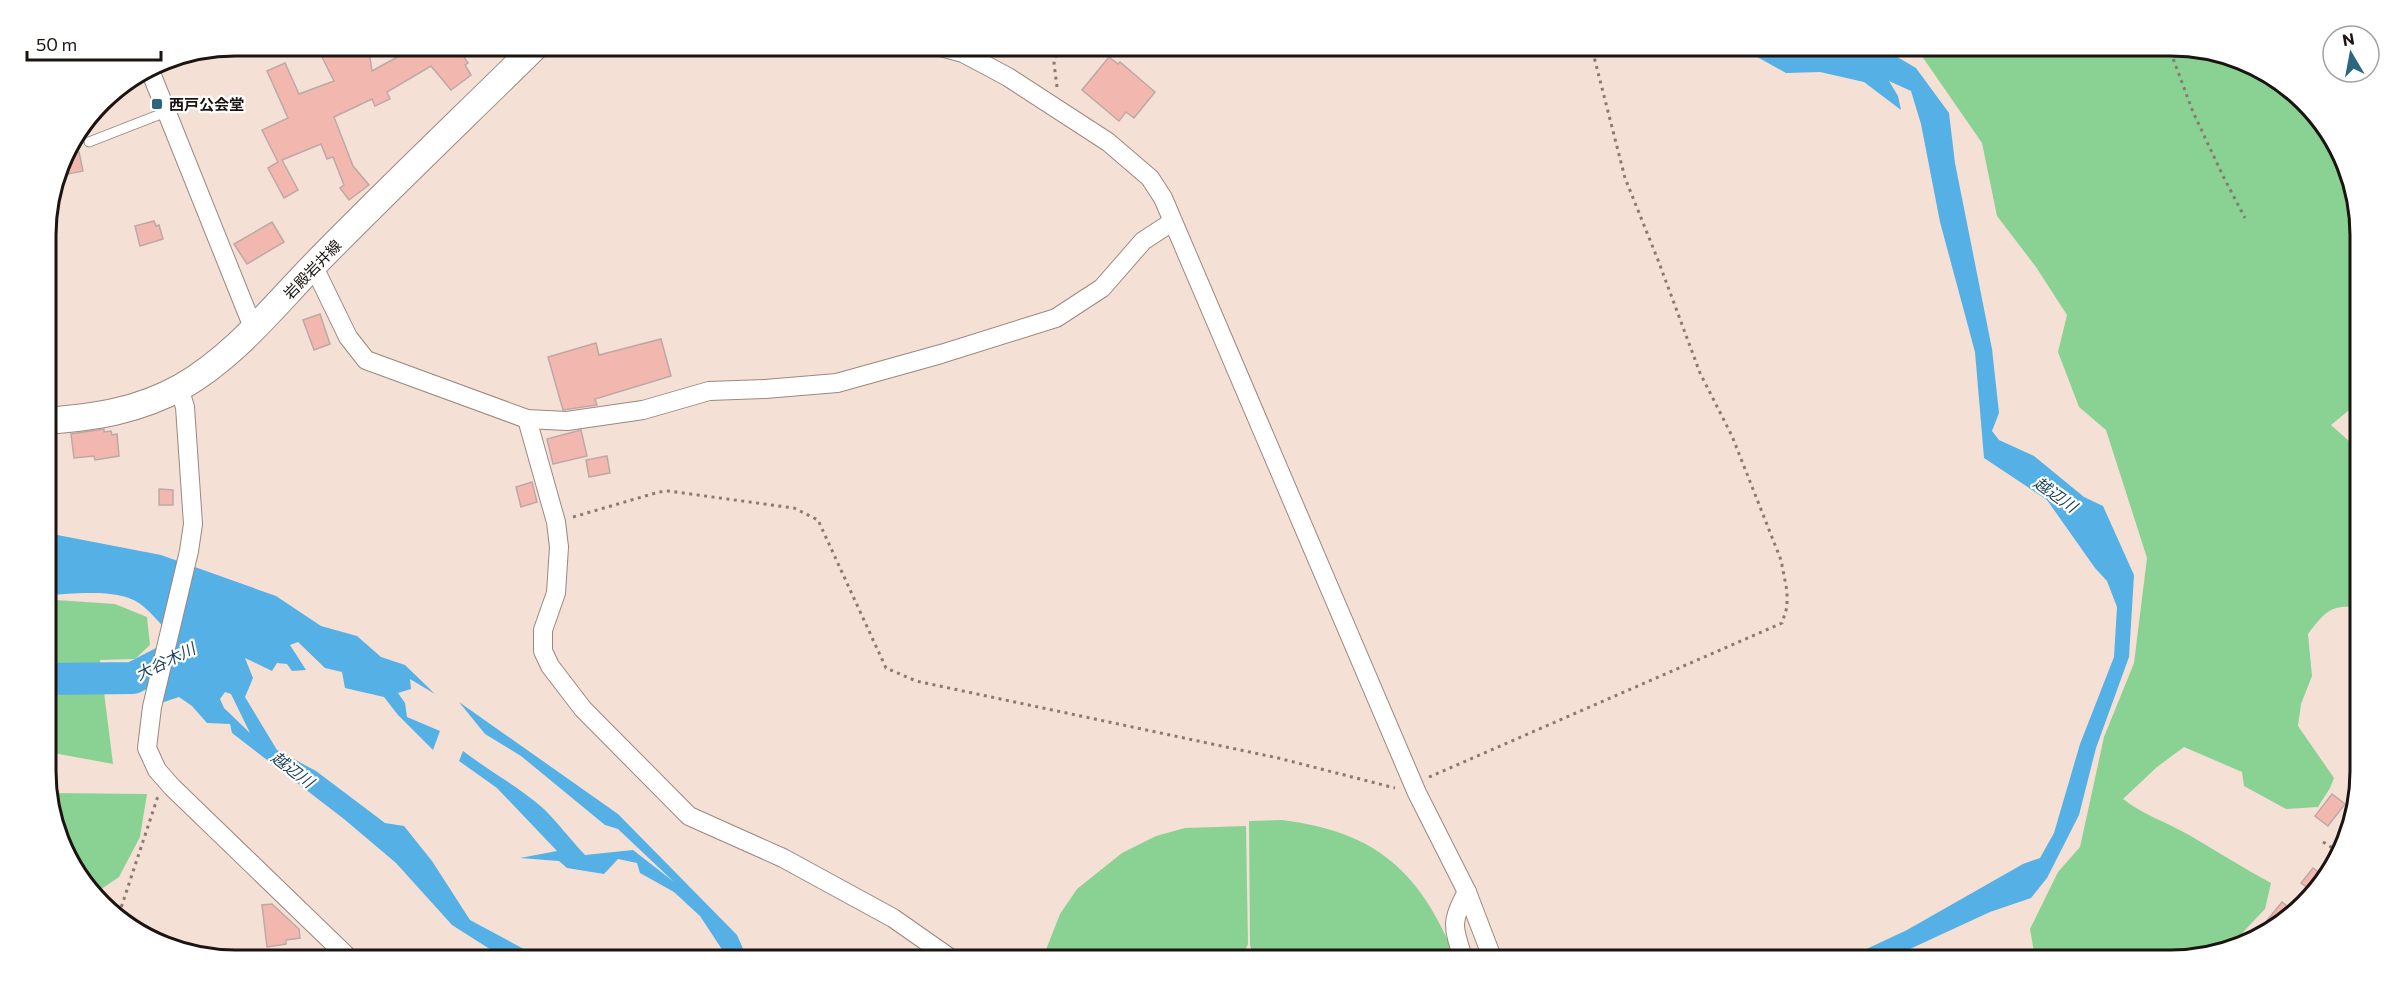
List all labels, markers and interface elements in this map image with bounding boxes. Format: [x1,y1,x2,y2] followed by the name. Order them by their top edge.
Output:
[27,24,160,62] scale bar
[2321,24,2381,84] north arrow
[2341,28,2356,49] text: N
[36,33,77,55] text: 50 m
[169,95,244,113] place label: 西戸公会堂
[150,97,164,111] marker: 西戸公会堂
[279,236,345,302] street label: 岩殿岩井線
[2031,472,2083,517] water label: 越辺川
[132,638,200,684] water label: 大谷木川
[268,747,319,792] water label: 越辺川

